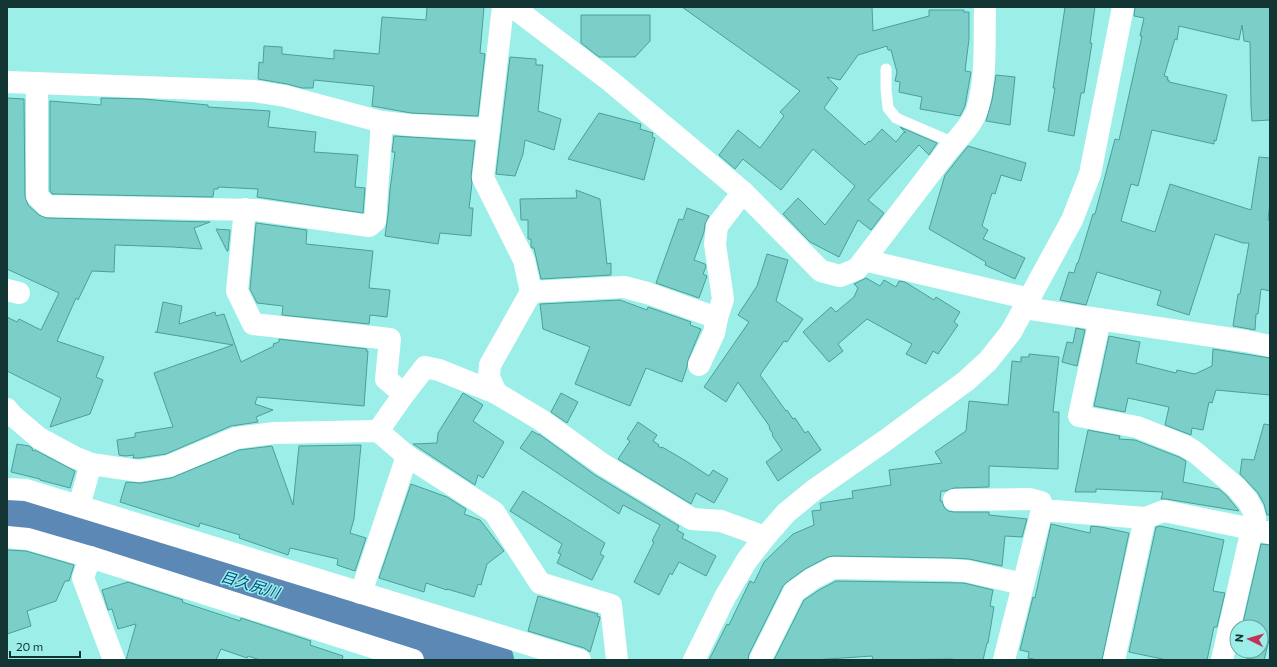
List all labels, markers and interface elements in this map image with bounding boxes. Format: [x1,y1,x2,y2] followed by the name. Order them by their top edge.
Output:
[219,567,284,602] water label: 目久尻川
[1229,619,1269,659] north arrow
[10,633,80,659] scale bar
[1232,633,1245,643] text: N
[16,639,43,653] text: 20 m

